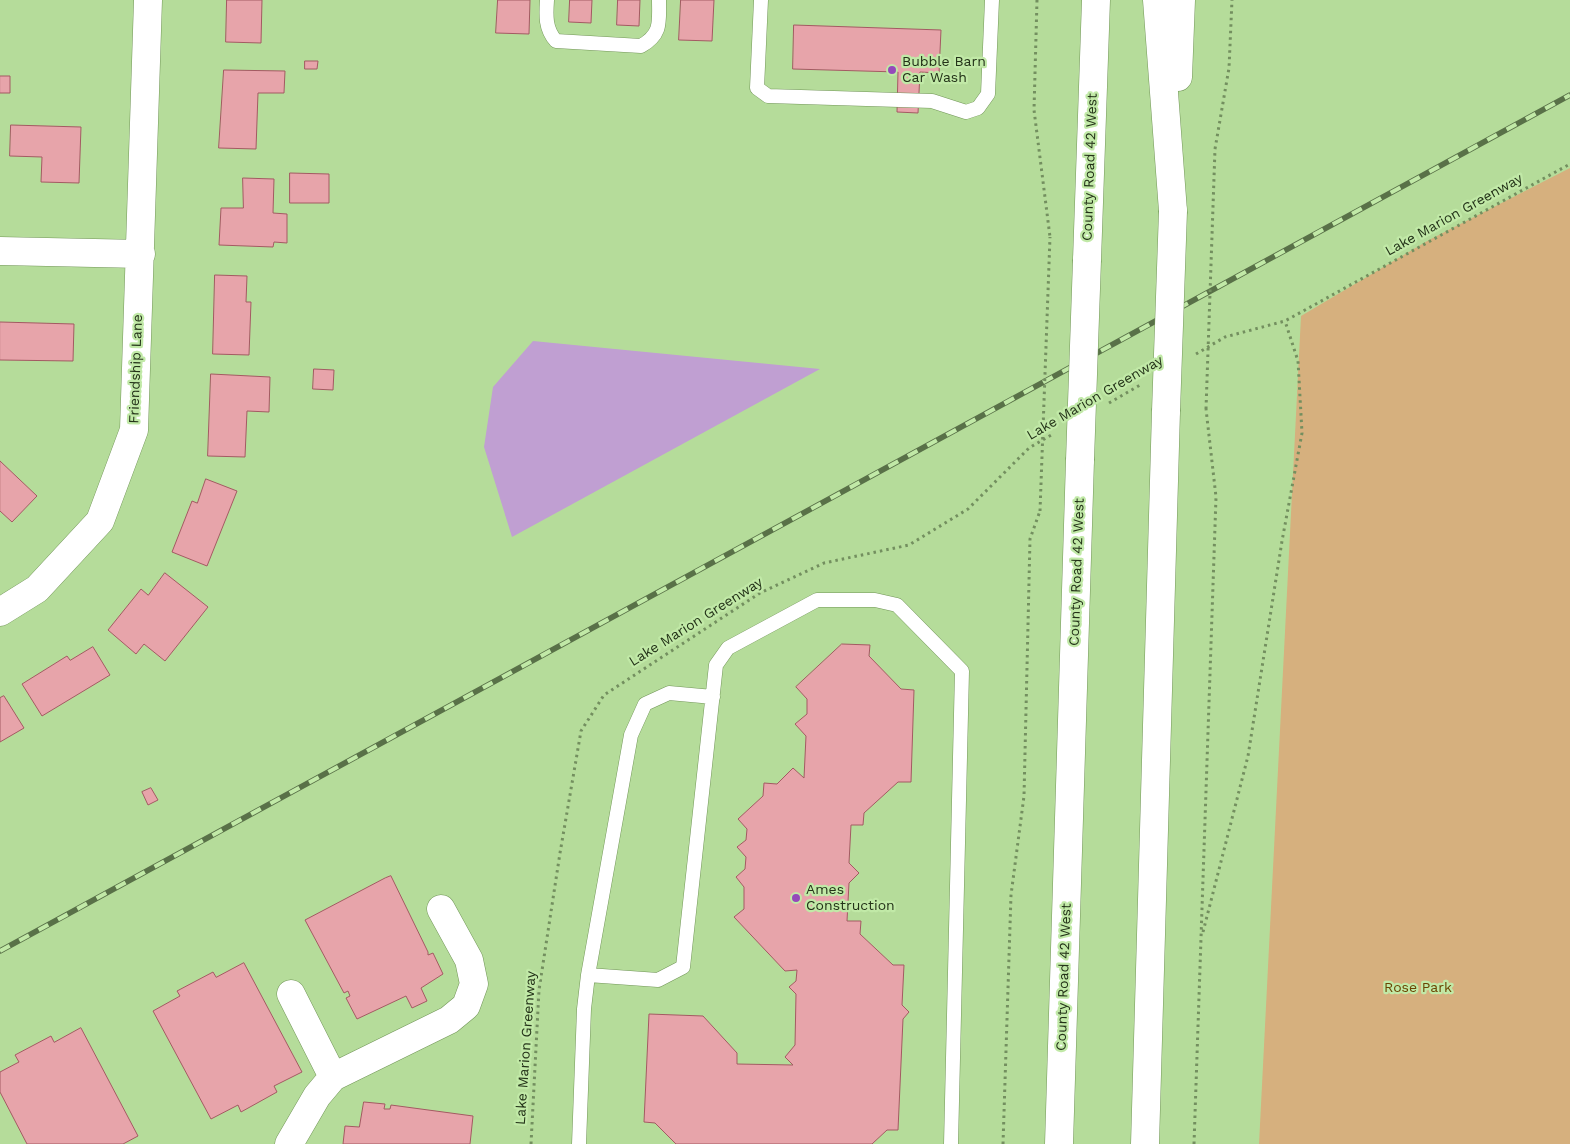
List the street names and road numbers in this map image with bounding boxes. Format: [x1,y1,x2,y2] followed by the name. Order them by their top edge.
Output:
[1079,93,1101,241] street label: County Road 42 West
[1382,170,1526,260] street label: Lake Marion Greenway
[126,314,146,424] street label: Friendship Lane
[1024,352,1166,444] street label: Lake Marion Greenway
[1066,498,1088,646] street label: County Road 42 West
[626,574,766,670] street label: Lake Marion Greenway
[1053,903,1075,1051] street label: County Road 42 West
[512,970,540,1126] street label: Lake Marion Greenway

